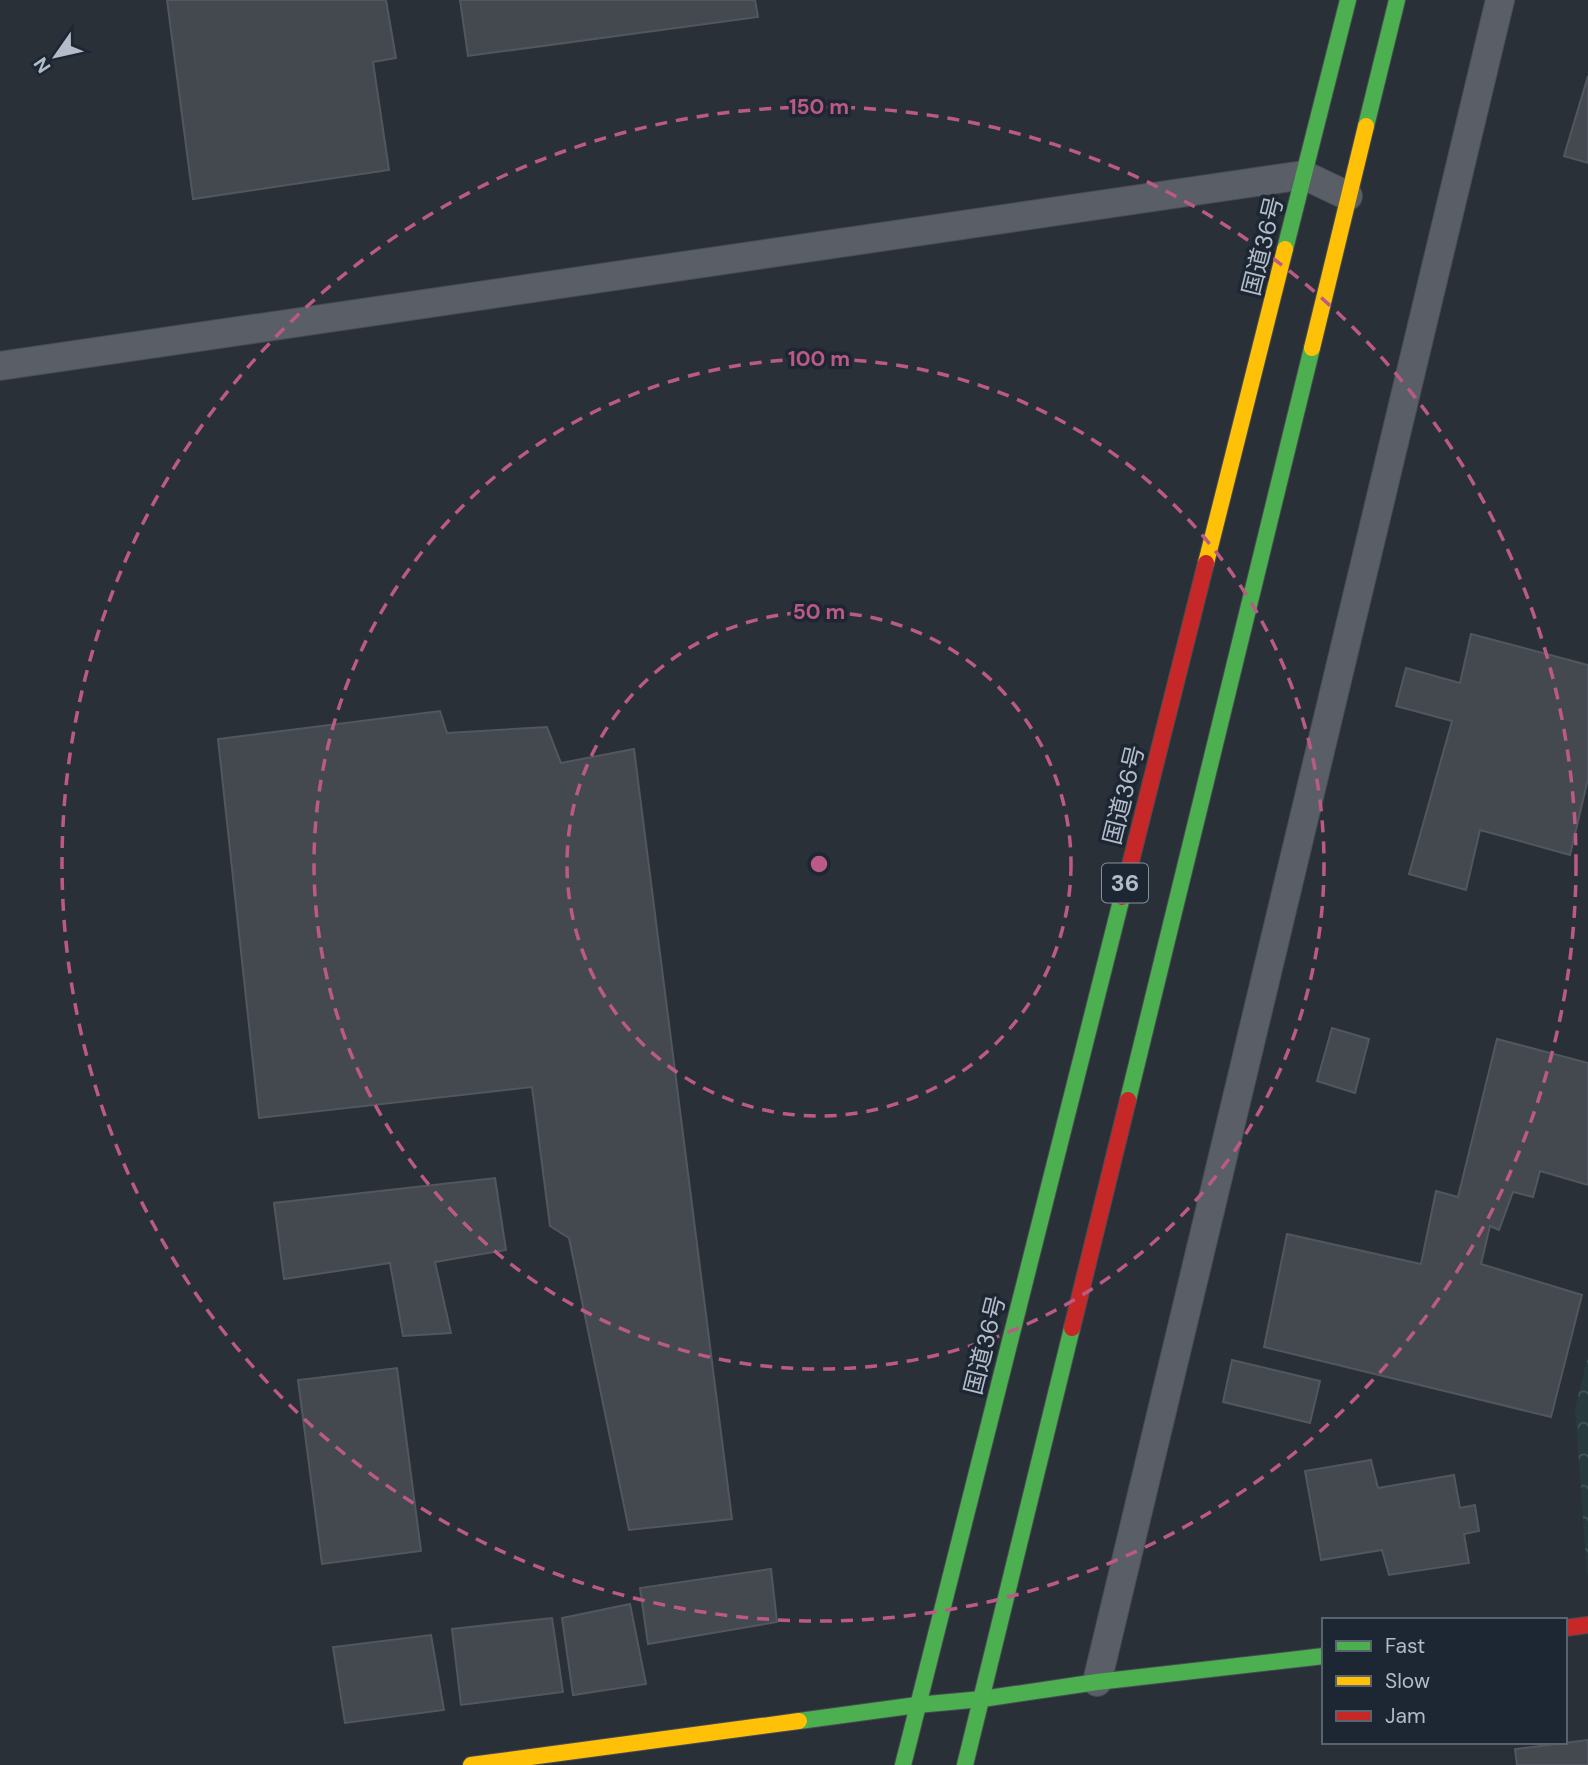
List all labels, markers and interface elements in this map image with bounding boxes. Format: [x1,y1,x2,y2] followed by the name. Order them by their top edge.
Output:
[21,21,91,91] north arrow
[28,52,57,78] text: N
[789,93,849,121] text: 150 m
[1235,193,1290,299] street label: 国道36号
[788,345,850,373] text: 100 m
[793,598,845,626] text: 50 m
[1096,742,1151,848] street label: 国道36号
[807,852,831,876] centre of rings
[1102,863,1148,902] road number: 36
[957,1292,1012,1398] street label: 国道36号
[1322,1618,1567,1744] legend
[1385,1632,1425,1660] text: Fast
[1385,1667,1430,1695] text: Slow
[1385,1702,1426,1730] text: Jam

